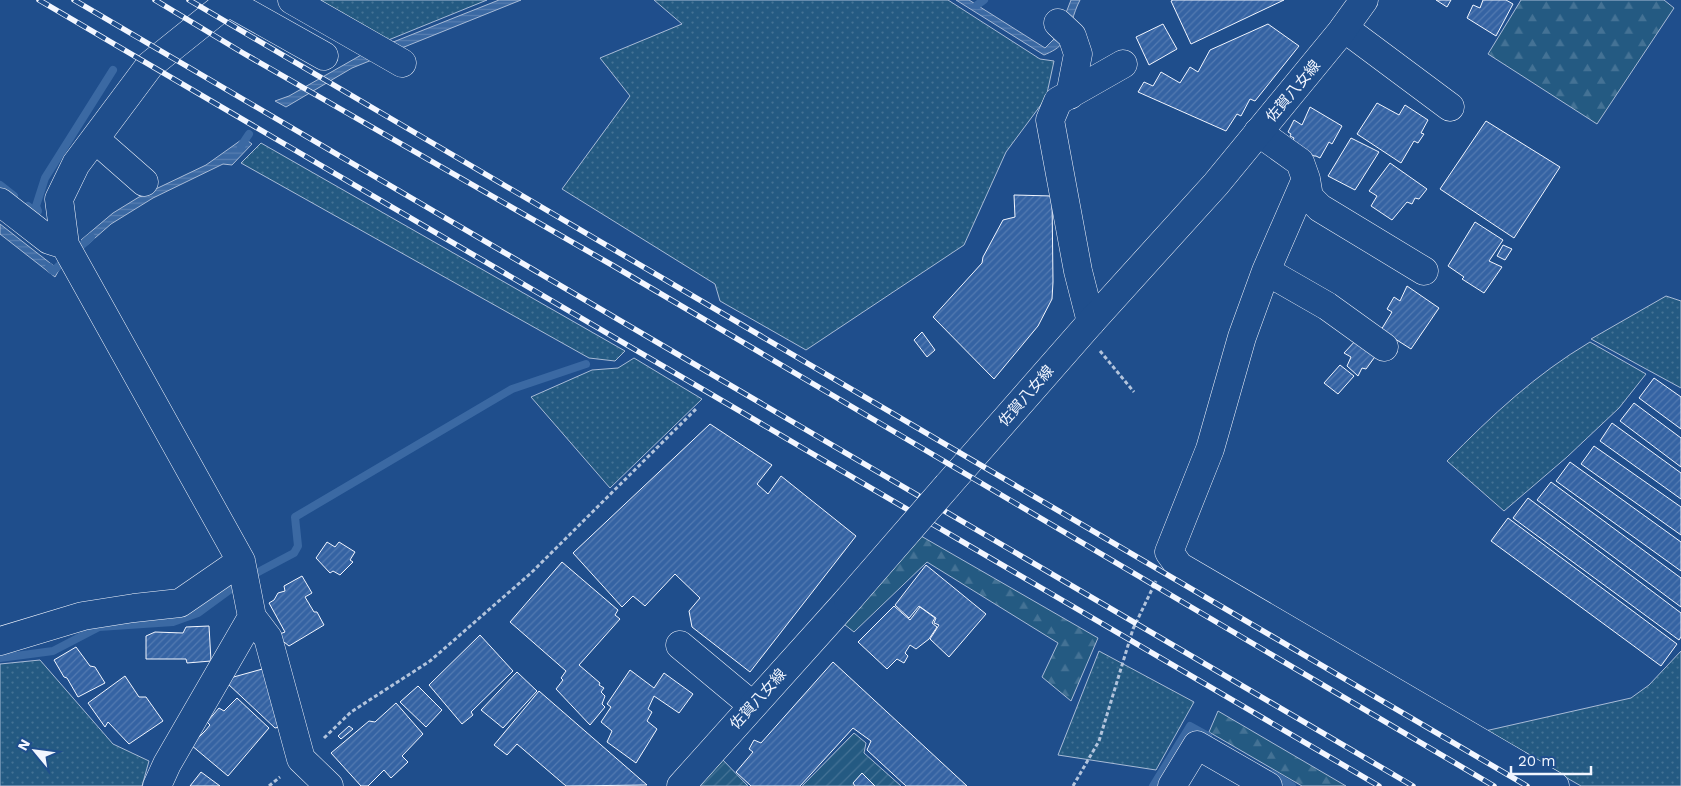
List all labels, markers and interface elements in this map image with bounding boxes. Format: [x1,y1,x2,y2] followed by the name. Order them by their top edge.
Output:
[1262,56,1324,126] street label: 佐賀八女線
[995,362,1057,430] street label: 佐賀八女線
[726,665,790,733] street label: 佐賀八女線
[10,726,60,776] north arrow
[14,736,33,753] text: N
[1511,744,1591,776] scale bar
[1518,752,1556,770] text: 20 m

